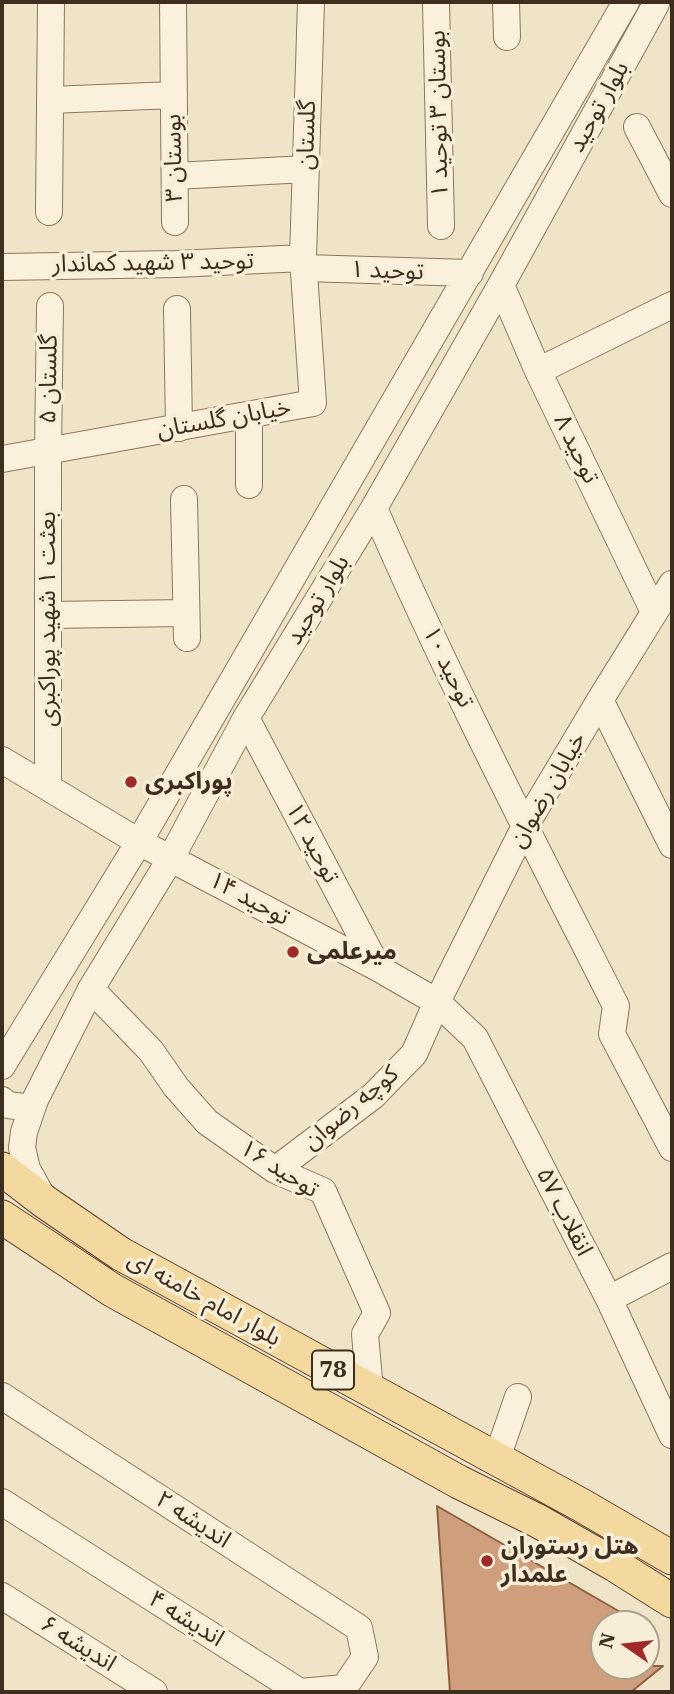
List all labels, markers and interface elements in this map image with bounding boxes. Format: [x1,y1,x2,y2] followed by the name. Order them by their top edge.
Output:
[423,30,455,198] street label: بوستان ۳ توحید ۱
[562,57,636,157] street label: بلوار توحید
[291,100,323,170] street label: گلستان
[159,114,189,202] street label: بوستان ۳
[52,247,254,279] street label: توحید ۳ شهید کماندار
[350,255,424,287] street label: توحید ۱
[34,334,64,424] street label: گلستان ۵
[155,393,293,445] street label: خیابان گلستان
[547,410,605,488] street label: توحید ۸
[34,511,62,727] street label: بعثت ۱ شهید پوراکبری
[280,550,356,650] street label: بلوار توحید
[416,621,480,713] street label: توحید ۱۰
[503,727,593,853] street label: خیابان رضوان
[145,768,233,796] place label: پوراکبری
[123,774,139,790] marker: پوراکبری
[279,798,345,888] street label: توحید ۱۲
[204,866,294,932] street label: توحید ۱۴
[307,938,397,966] place label: میرعلمی
[285,944,301,960] marker: میرعلمی
[297,1060,405,1156] street label: کوچه رضوان
[234,1134,324,1204] street label: توحید ۱۶
[530,1163,598,1261] street label: انقلاب ۵۷
[122,1245,286,1353] street label: بلوار امام خامنه ای
[312,1350,354,1390] road number: 78
[150,1485,236,1555] street label: اندیشه ۲
[501,1533,639,1589] place label: هتل رستوران علمدار
[479,1553,495,1569] marker: هتل رستوران علمدار
[143,1585,229,1653] street label: اندیشه ۴
[35,1610,121,1678] street label: اندیشه ۶
[590,1610,660,1680] north arrow
[593,1630,620,1651] text: N

